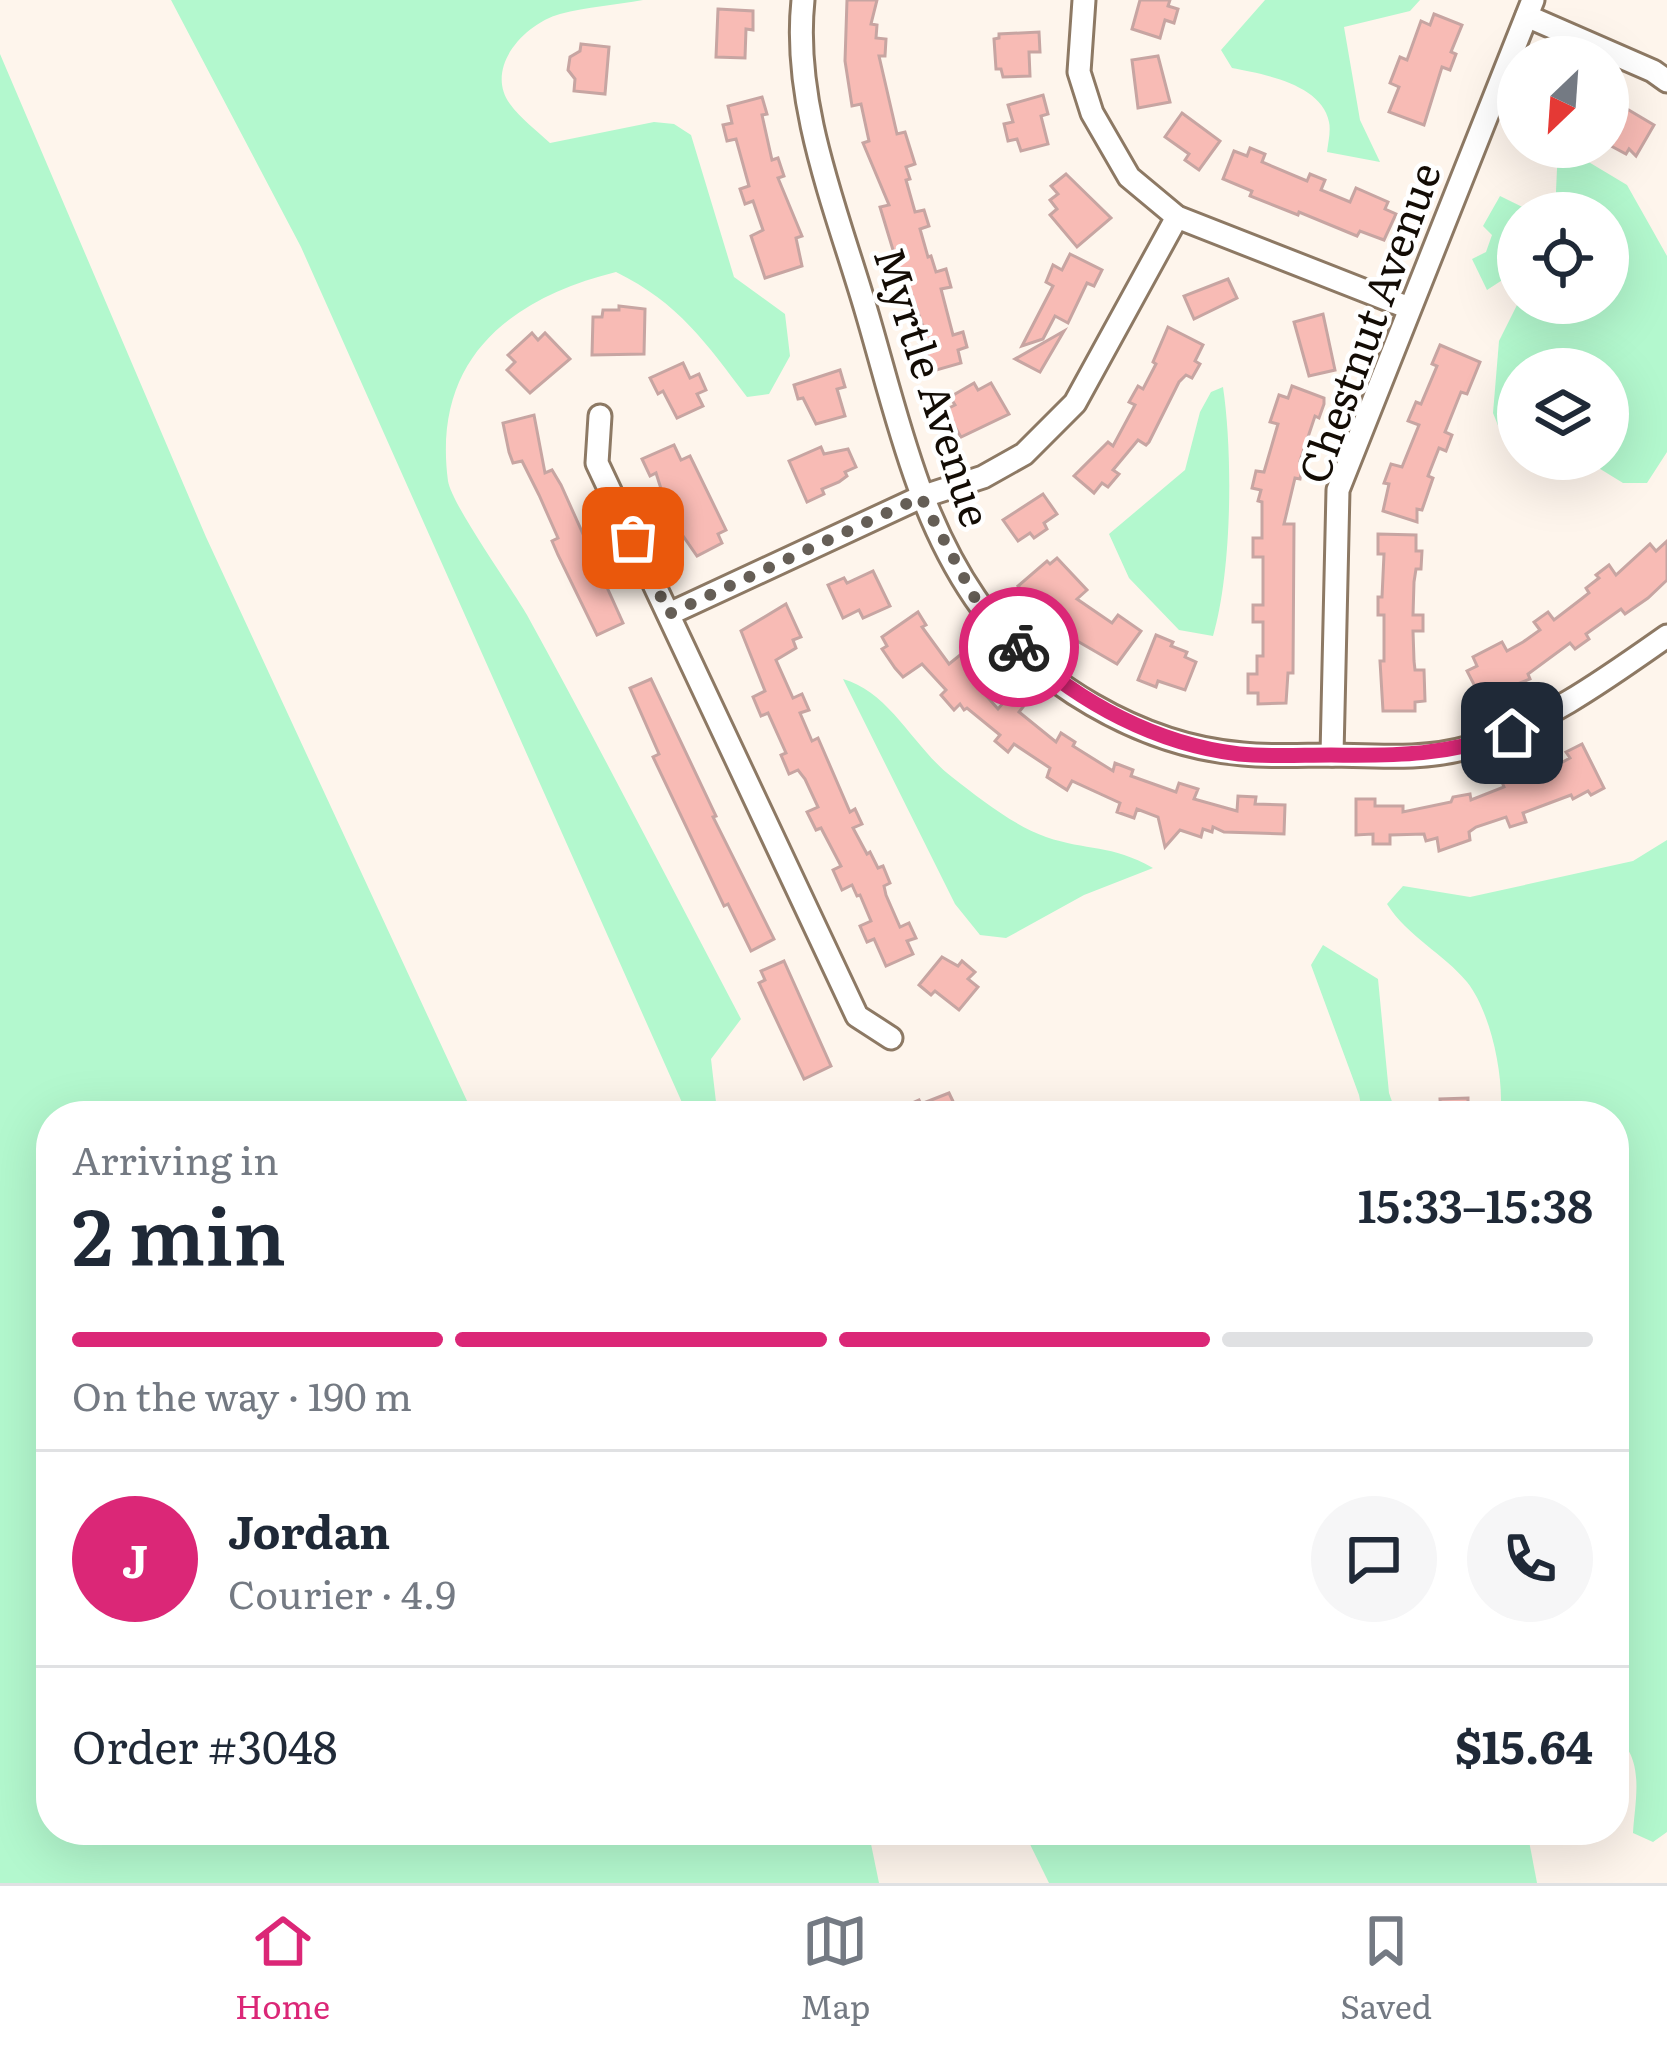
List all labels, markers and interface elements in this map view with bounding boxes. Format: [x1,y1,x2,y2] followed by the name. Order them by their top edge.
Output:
[1497,36,1629,168] north arrow
[1497,36,1629,480] map controls
[1280,153,1454,491] street label: Chestnut Avenue
[1497,192,1629,324] button: locate
[861,238,1009,534] street label: Myrtle Avenue
[1497,348,1629,480] button: layers
[582,487,684,589] pin
[600,505,666,571] icon: bag
[959,587,1079,707] courier
[986,614,1052,680] icon: bike
[1461,682,1563,784] pin
[1479,700,1545,766] icon: home
[72,1129,279,1187] text: Arriving in
[1358,1170,1593,1237] text: 15:33–15:38
[72,1174,286,1290] text: 2 min
[72,1365,412,1423] text: On the way · 190 m
[228,1496,390,1563] text: Jordan
[1311,1496,1437,1622] button: chat
[1467,1496,1593,1622] button: phone
[122,1525,148,1592] text: J
[228,1563,456,1621] text: Courier · 4.9
[72,1711,338,1778] text: Order #3048
[1455,1711,1593,1778] text: $15.64
[235,1908,330,2029] tab: Home
[800,1908,870,2029] tab: Map
[1340,1908,1432,2029] tab: Saved

